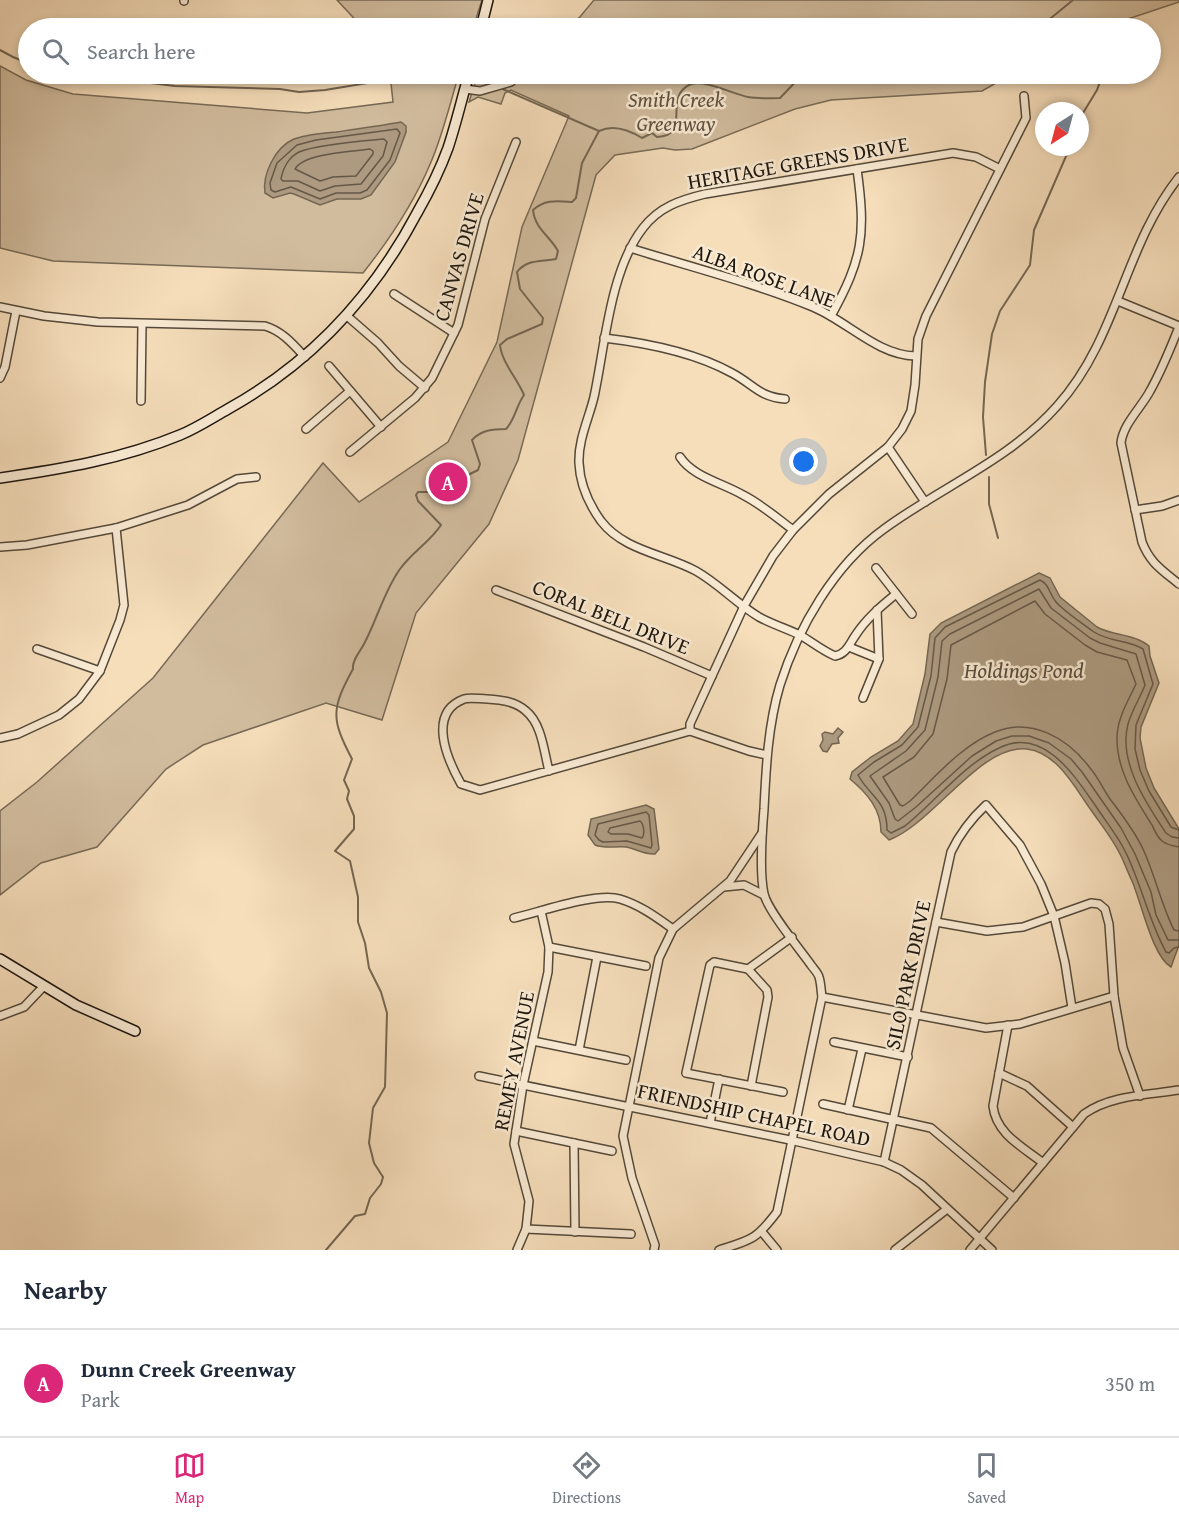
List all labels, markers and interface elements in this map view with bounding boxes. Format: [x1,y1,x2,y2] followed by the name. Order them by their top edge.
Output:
[18,18,1161,84] search box
[39,35,72,68] icon: search
[87,35,196,67] text: Search here
[628,84,724,139] park label: Smith Creek Greenway
[1035,102,1089,156] north arrow
[685,128,911,197] street label: HERITAGE GREENS DRIVE
[425,189,492,325] street label: CANVAS DRIVE
[688,235,840,316] street label: ALBA ROSE LANE
[789,447,818,476] your location
[428,460,468,504] pin: A
[528,571,695,662] street label: CORAL BELL DRIVE
[963,654,1084,686] water label: Holdings Pond
[877,897,939,1052] street label: SILO PARK DRIVE
[485,988,542,1133] street label: REMEY AVENUE
[635,1075,873,1154] street label: FRIENDSHIP CHAPEL ROAD
[24,1270,107,1309] text: Nearby
[81,1353,296,1385] text: Dunn Creek Greenway
[37,1369,50,1398] text: A
[1105,1369,1155,1398] text: 350 m
[81,1385,120,1414] text: Park
[173,1449,206,1509] tab: Map
[552,1449,621,1509] tab: Directions
[967,1449,1006,1509] tab: Saved

